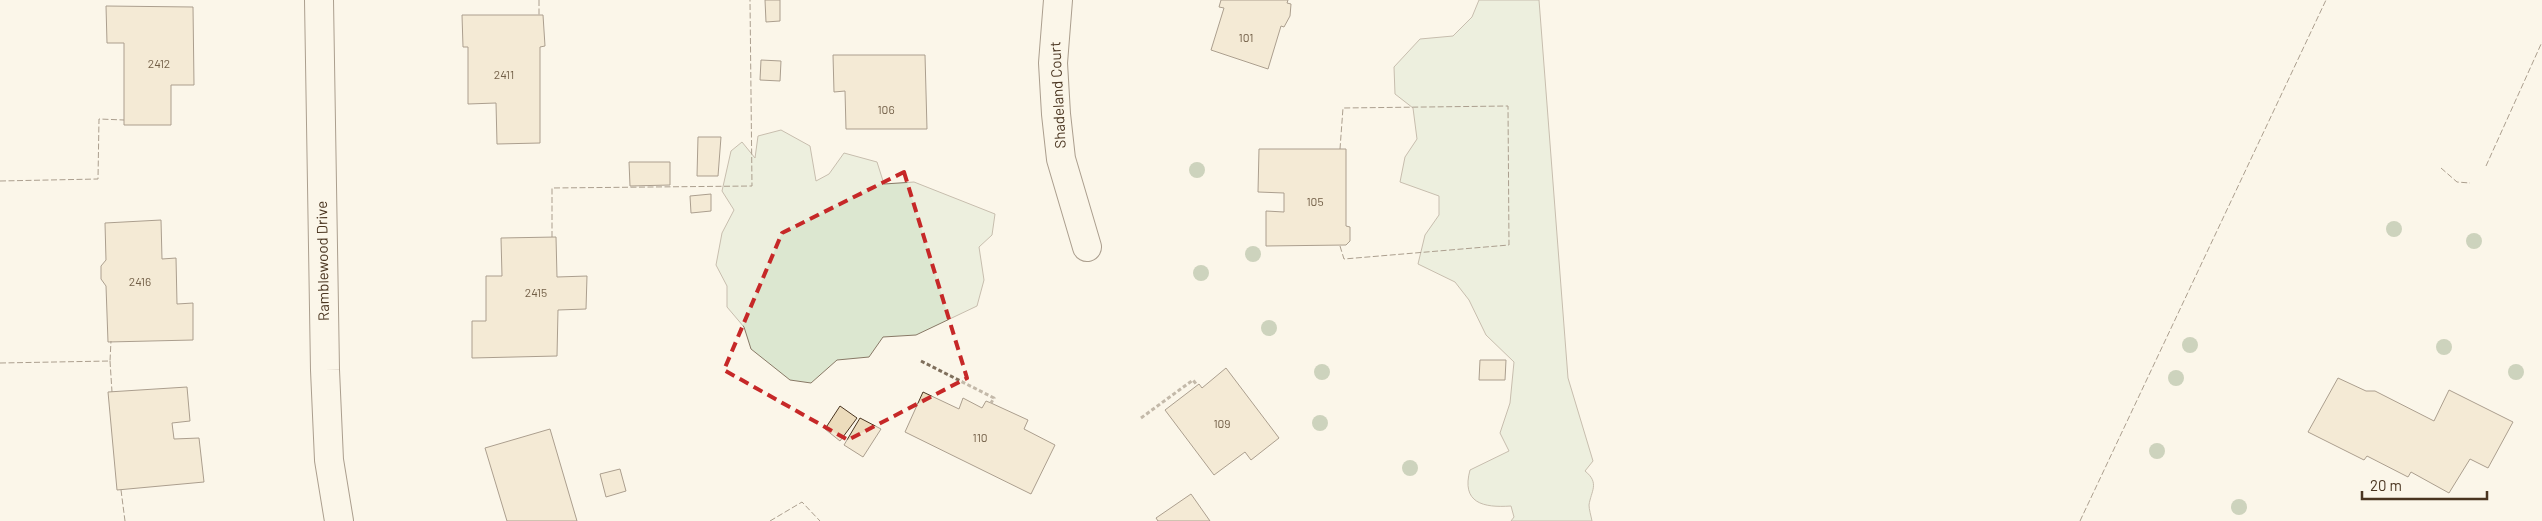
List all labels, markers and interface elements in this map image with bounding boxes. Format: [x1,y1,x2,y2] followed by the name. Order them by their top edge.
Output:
[1239,30,1253,44] house number: 101
[1045,41,1069,149] street label: Shadeland Court
[148,56,170,70] house number: 2412
[494,67,514,81] house number: 2411
[877,102,895,116] house number: 106
[1306,194,1324,208] house number: 105
[312,201,332,321] street label: Ramblewood Drive
[129,274,151,288] house number: 2416
[525,285,547,299] house number: 2415
[1213,416,1231,430] house number: 109
[972,430,988,444] house number: 110
[2362,468,2487,500] scale bar
[2370,476,2402,494] text: 20 m

